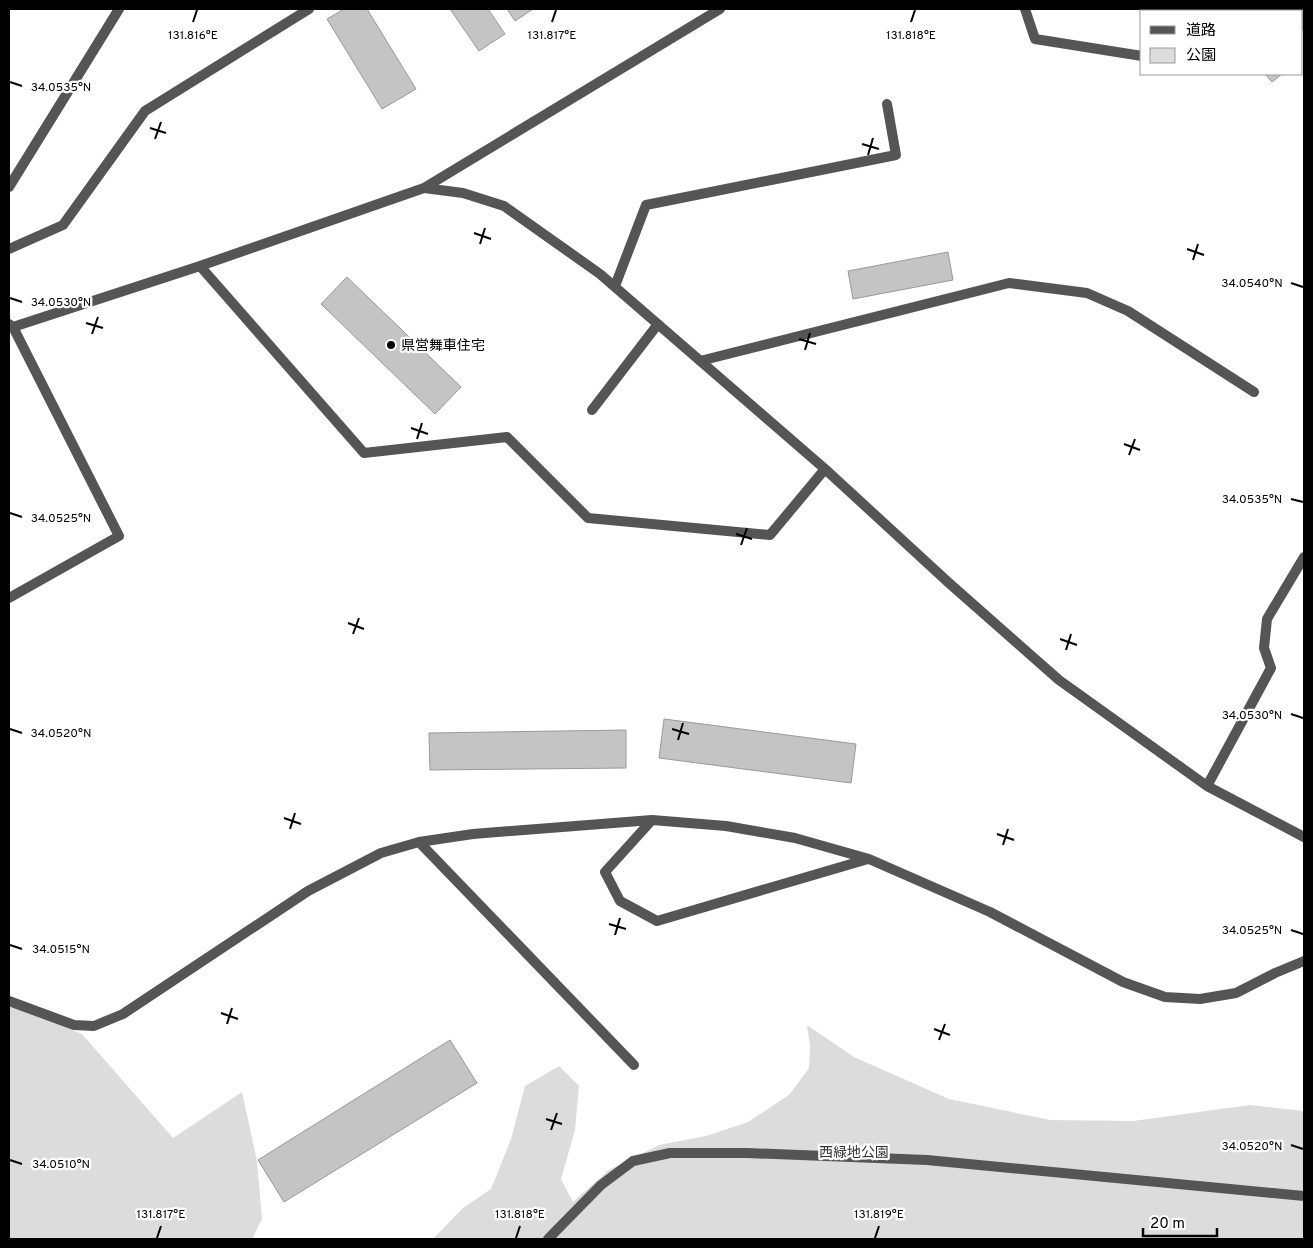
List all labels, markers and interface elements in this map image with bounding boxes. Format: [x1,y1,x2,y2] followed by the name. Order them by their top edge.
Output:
[1140,10,1303,75] legend
[1186,22,1216,41] text: 道路
[168,28,218,44] text: 131.816°E
[528,28,576,44] text: 131.817°E
[886,28,936,44] text: 131.818°E
[1186,47,1216,66] text: 公園
[31,80,91,96] text: 34.0535°N
[1221,276,1283,292] text: 34.0540°N
[31,295,91,311] text: 34.0530°N
[401,338,485,355] place label: 県営舞車住宅
[385,339,397,351] marker: 県営舞車住宅
[1222,492,1282,508] text: 34.0535°N
[31,511,91,527] text: 34.0525°N
[1222,708,1282,724] text: 34.0530°N
[31,726,91,742] text: 34.0520°N
[1222,923,1282,939] text: 34.0525°N
[32,942,90,958] text: 34.0515°N
[1222,1139,1282,1155] text: 34.0520°N
[819,1145,889,1162] park label: 西緑地公園
[32,1157,90,1173] text: 34.0510°N
[1143,1206,1217,1238] scale bar
[137,1207,185,1223] text: 131.817°E
[495,1207,545,1223] text: 131.818°E
[854,1207,904,1223] text: 131.819°E
[1150,1215,1185,1234] text: 20 m

